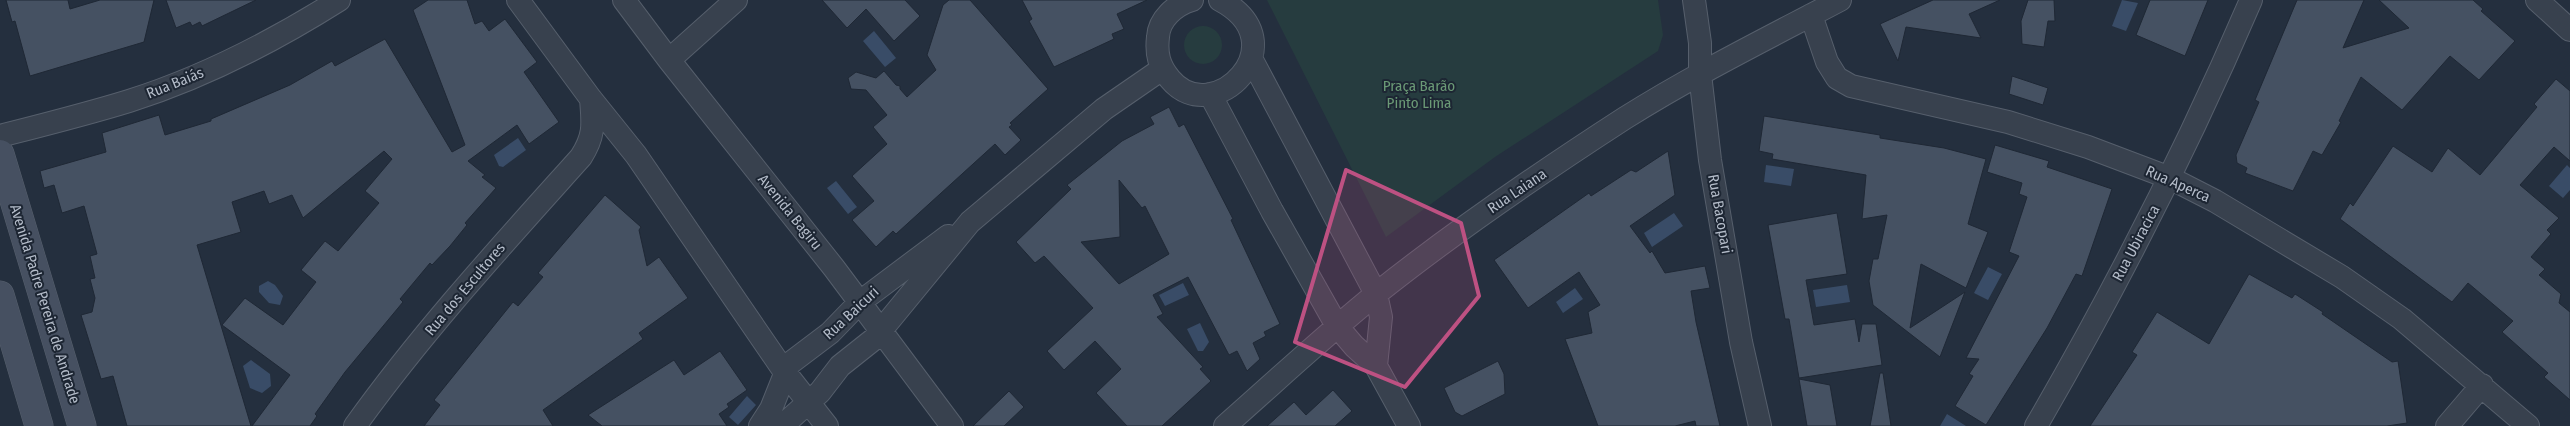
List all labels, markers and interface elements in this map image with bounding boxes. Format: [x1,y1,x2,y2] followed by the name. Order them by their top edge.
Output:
[144,63,206,103] street label: Rua Baiás
[1383,77,1455,112] park label: Praça Barão Pinto Lima
[2143,162,2213,206] street label: Rua Aperca
[1484,165,1550,217] street label: Rua Laiana
[754,171,826,253] street label: Avenida Bagiru
[1704,173,1736,255] street label: Rua Bacopari
[6,202,84,406] street label: Avenida Padre Pereira de Andrade
[2108,202,2164,284] street label: Rua Ubiracica
[421,239,509,339] street label: Rua dos Escultores
[819,283,883,343] street label: Rua Baicuri

